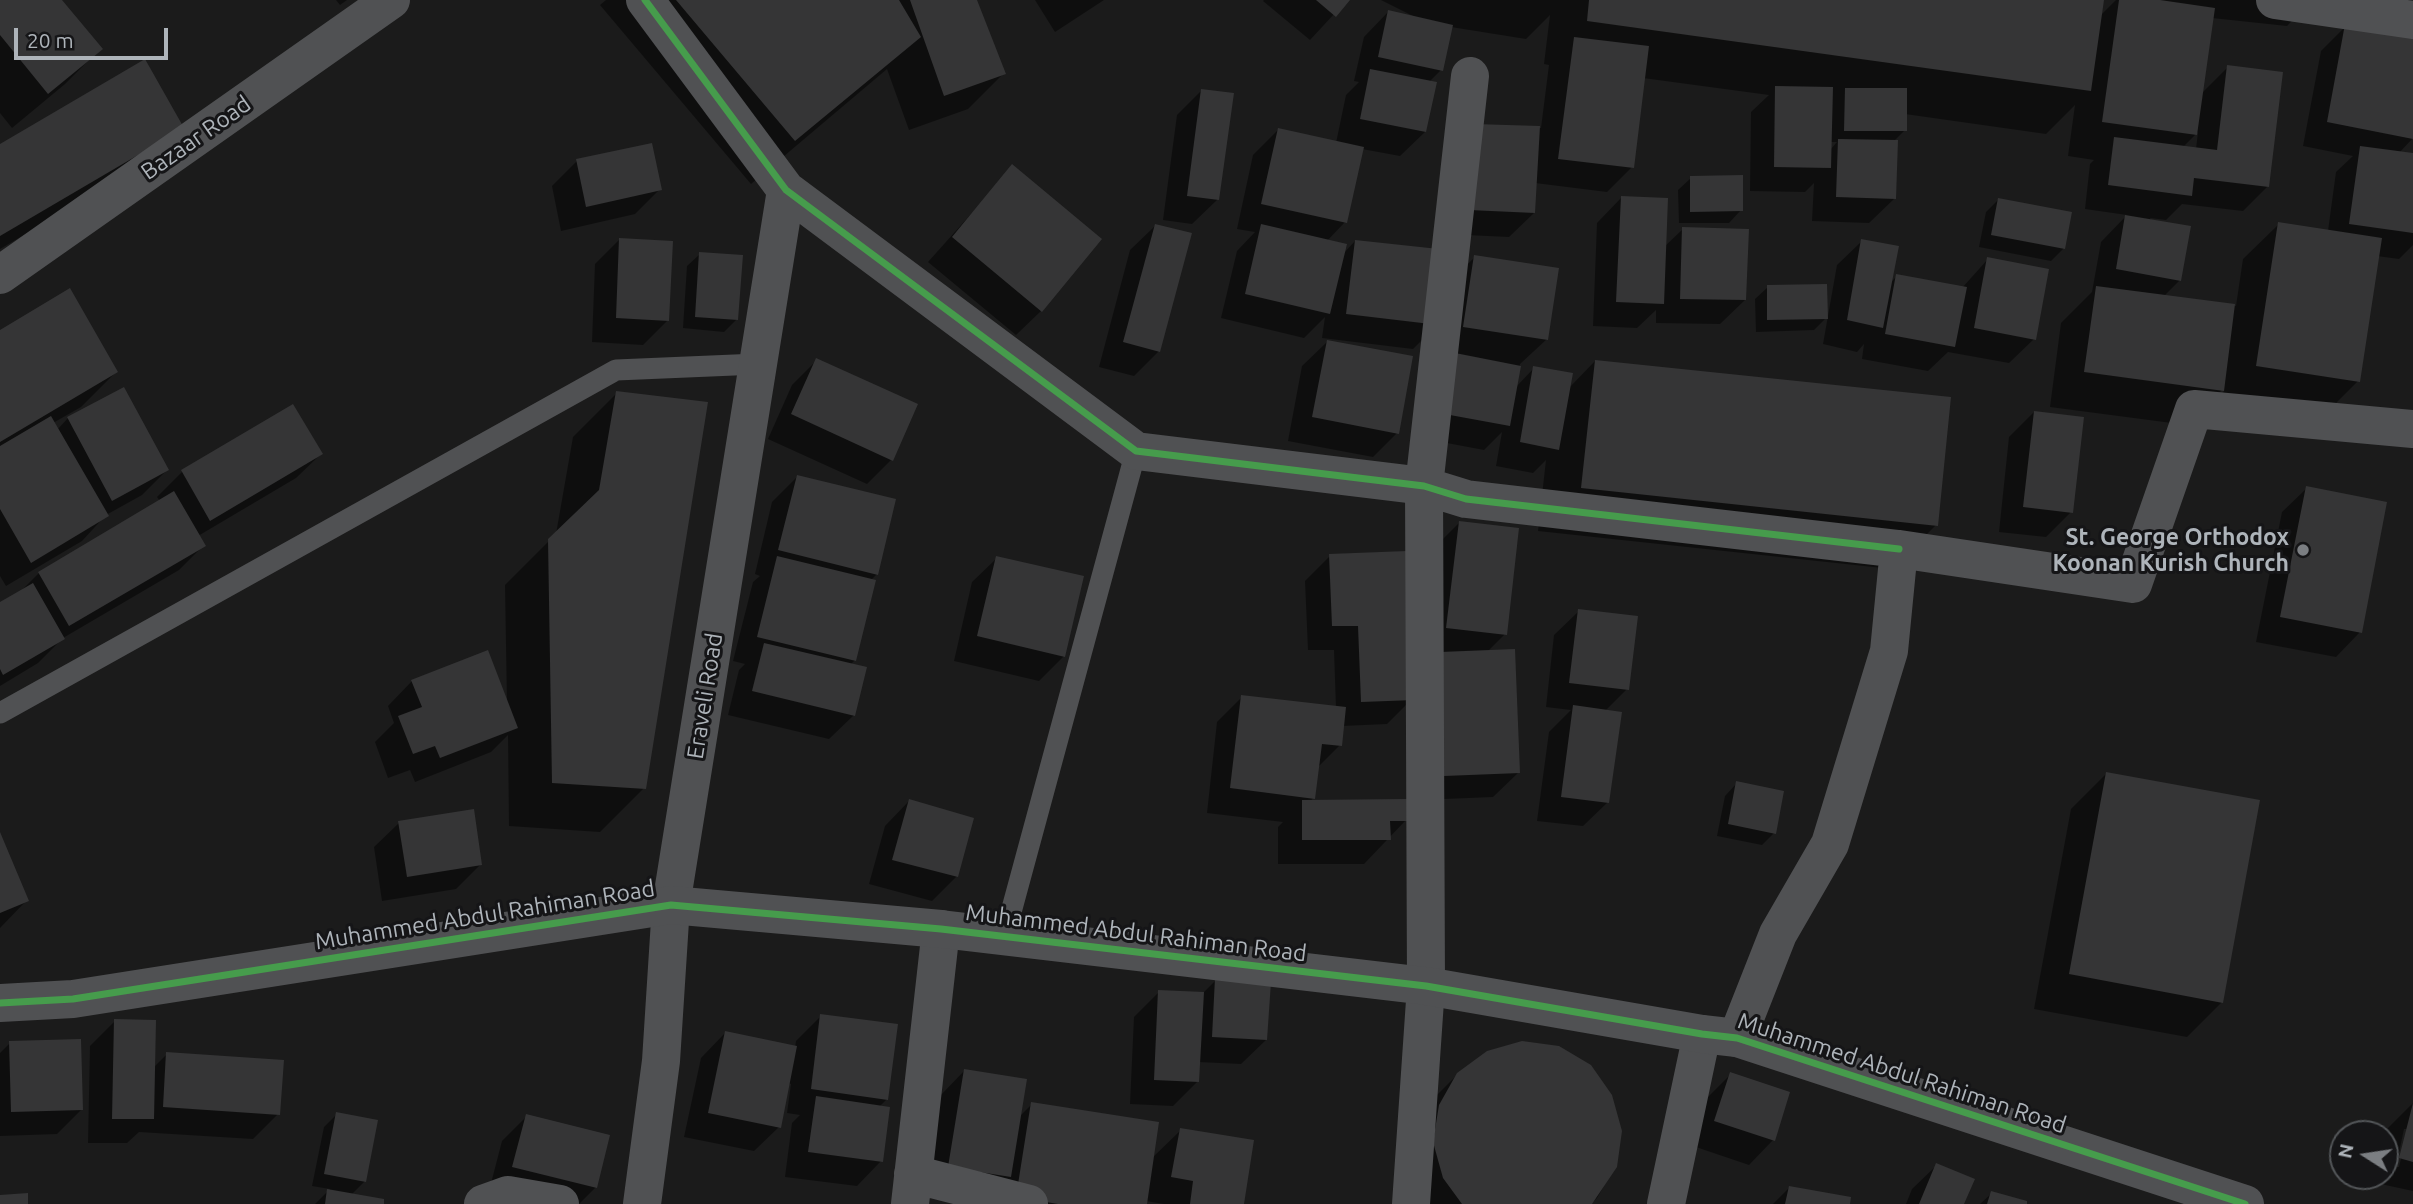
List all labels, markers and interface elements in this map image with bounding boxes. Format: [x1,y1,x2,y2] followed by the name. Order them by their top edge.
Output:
[18,14,172,58] scale bar
[27,28,74,52] text: 20 m
[136,90,256,186] street label: Bazaar Road
[2053,523,2289,577] place label: St. George Orthodox Koonan Kurish Church
[2295,542,2311,558] marker: St. George Orthodox Koonan Kurish Church
[681,631,729,761] street label: Eraveli Road
[313,875,657,955] street label: Muhammed Abdul Rahiman Road
[964,898,1308,968] street label: Muhammed Abdul Rahiman Road
[1734,1007,2070,1139] street label: Muhammed Abdul Rahiman Road
[2329,1120,2399,1190] north arrow
[2333,1142,2358,1160] text: N

